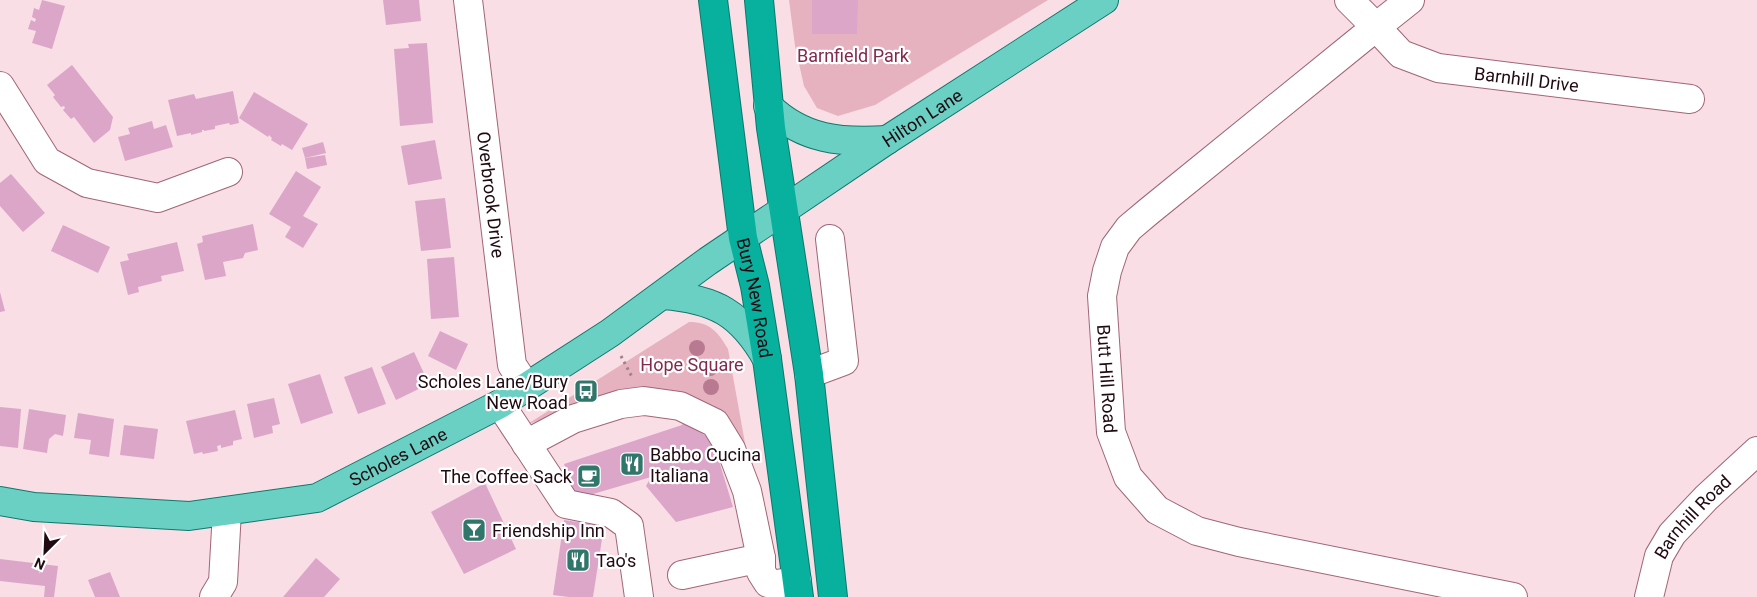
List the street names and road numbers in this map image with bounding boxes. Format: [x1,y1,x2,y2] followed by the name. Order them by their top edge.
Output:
[1473,62,1580,96] street label: Barnhill Drive
[878,84,966,151] street label: Hilton Lane
[473,130,509,259] street label: Overbrook Drive
[733,236,777,359] street label: Bury New Road
[1093,324,1122,434] street label: Butt Hill Road
[346,423,450,490] street label: Scholes Lane
[1649,470,1735,562] street label: Barnhill Road

